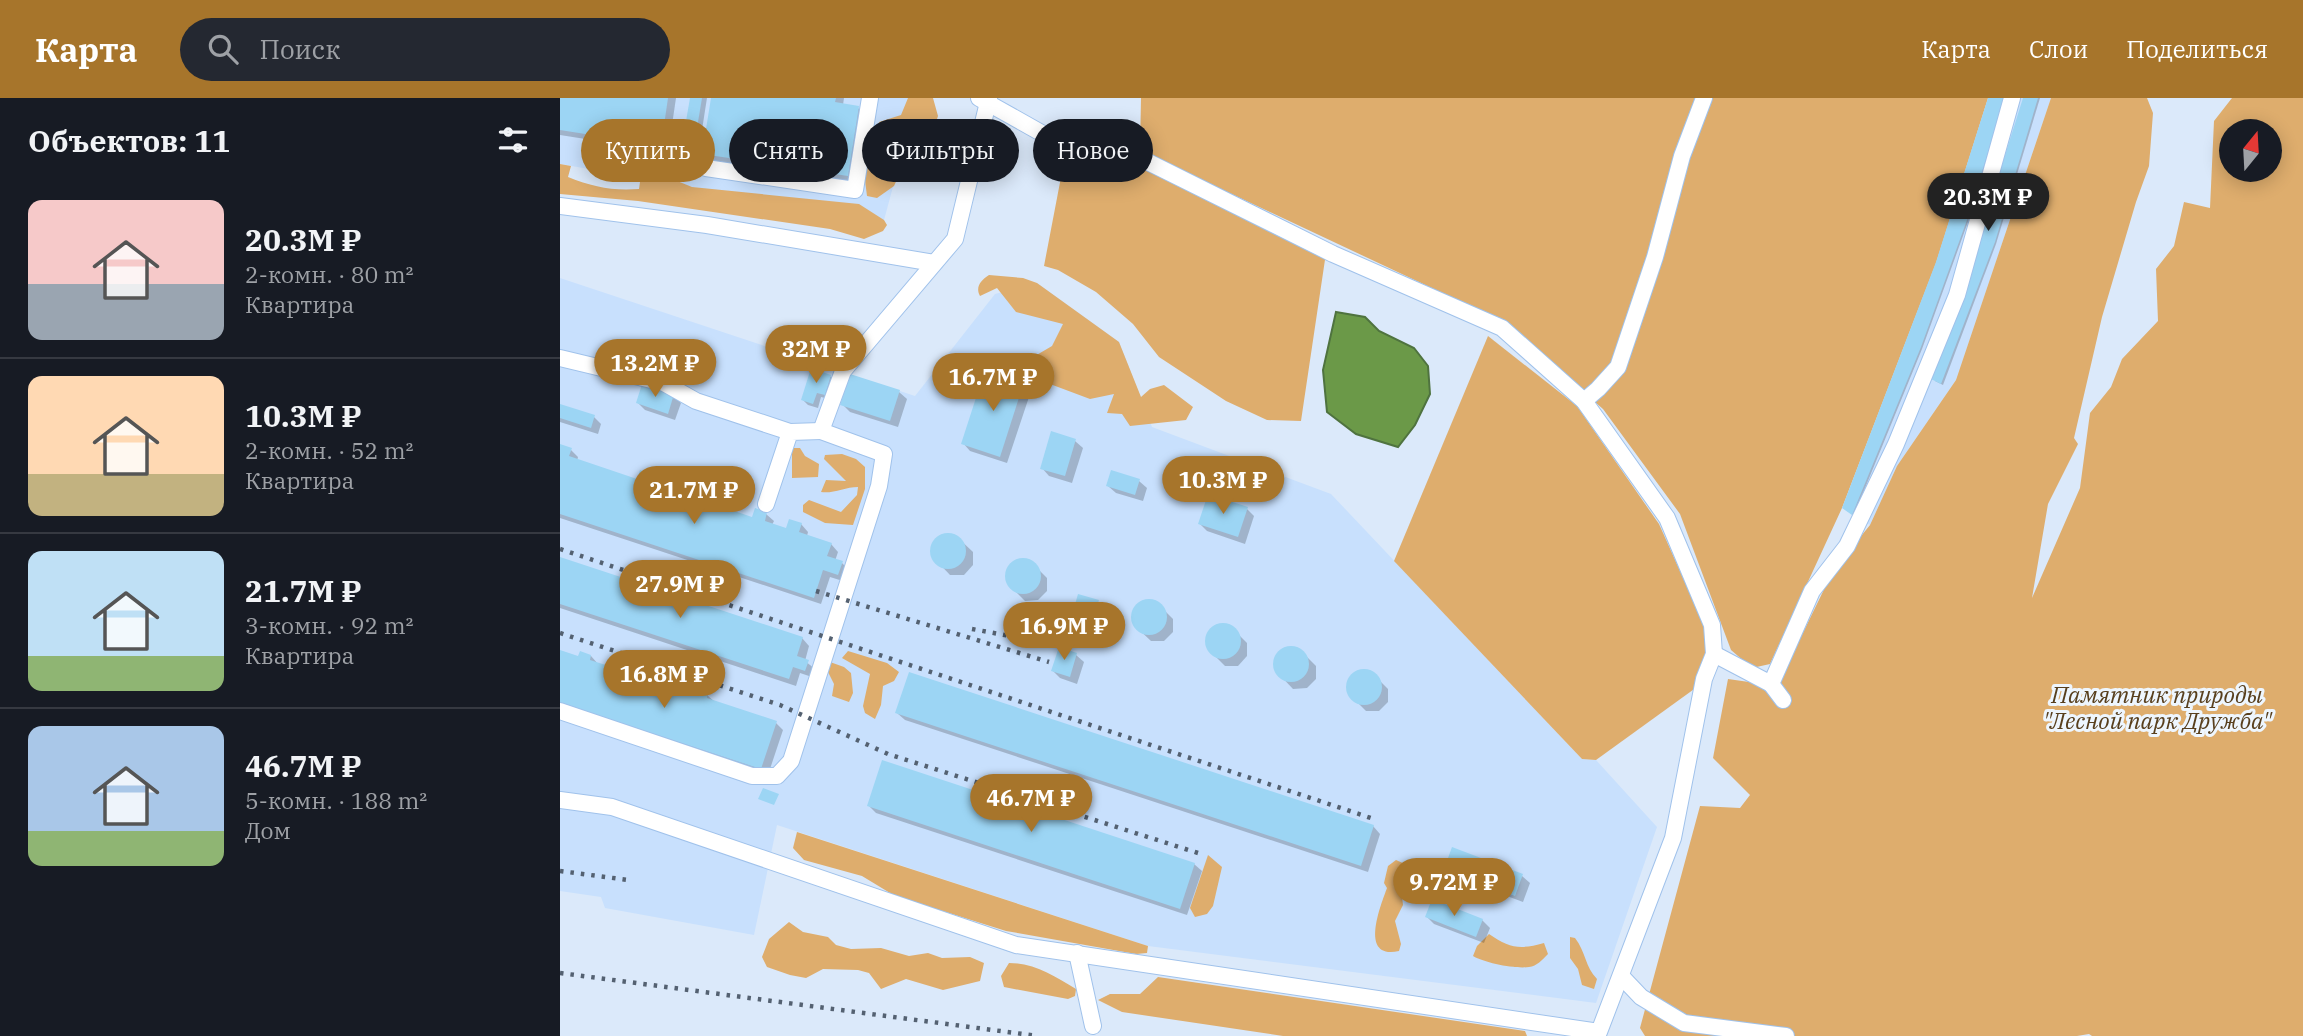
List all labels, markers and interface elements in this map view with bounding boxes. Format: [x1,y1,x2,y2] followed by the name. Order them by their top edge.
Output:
[180,18,670,81] search box
[35,28,138,71] text: Карта
[204,30,242,68] icon: search
[260,32,340,66] text: Поиск
[1921,33,1991,65] text: Карта
[2029,33,2088,65] text: Слои
[2126,33,2268,65] text: Поделиться
[581,119,715,182] chip: Купить
[729,119,848,182] chip: Снять
[862,119,1019,182] chip: Фильтры
[1033,119,1153,182] chip: Новое
[2219,119,2282,182] north arrow
[2219,119,2282,182] map controls
[28,121,230,160] text: Объектов: 11
[494,121,532,159] icon: filters
[1923,174,2053,233] pin: 20.3M ₽
[1943,181,2033,211] text: 20.3M ₽
[245,220,362,259] text: 20.3M ₽
[84,228,168,312] icon: home
[245,259,414,289] text: 2-комн. · 80 m²
[245,289,354,319] text: Квартира
[767,326,865,385] pin: 32M ₽
[781,333,851,363] text: 32M ₽
[590,340,720,399] pin: 13.2M ₽
[610,347,700,377] text: 13.2M ₽
[928,354,1058,413] pin: 16.7M ₽
[948,361,1038,391] text: 16.7M ₽
[245,396,362,435] text: 10.3M ₽
[84,404,168,488] icon: home
[245,435,414,465] text: 2-комн. · 52 m²
[1158,456,1288,516] pin: 10.3M ₽
[1178,464,1268,494] text: 10.3M ₽
[245,465,354,495] text: Квартира
[629,466,759,526] pin: 21.7M ₽
[649,474,739,504] text: 21.7M ₽
[615,560,745,620] pin: 27.9M ₽
[635,568,725,598] text: 27.9M ₽
[245,571,362,610] text: 21.7M ₽
[84,579,168,663] icon: home
[999,602,1129,662] pin: 16.9M ₽
[245,610,414,640] text: 3-комн. · 92 m²
[1019,610,1109,640] text: 16.9M ₽
[245,640,354,670] text: Квартира
[599,650,729,710] pin: 16.8M ₽
[619,658,709,688] text: 16.8M ₽
[2043,679,2273,735] park label: Памятник природы "Лесной парк Дружба"
[245,746,362,785] text: 46.7M ₽
[84,754,168,838] icon: home
[966,774,1096,834] pin: 46.7M ₽
[986,782,1076,812] text: 46.7M ₽
[245,785,427,815] text: 5-комн. · 188 m²
[245,815,291,845] text: Дом
[1389,858,1519,918] pin: 9.72M ₽
[1409,866,1499,896] text: 9.72M ₽

